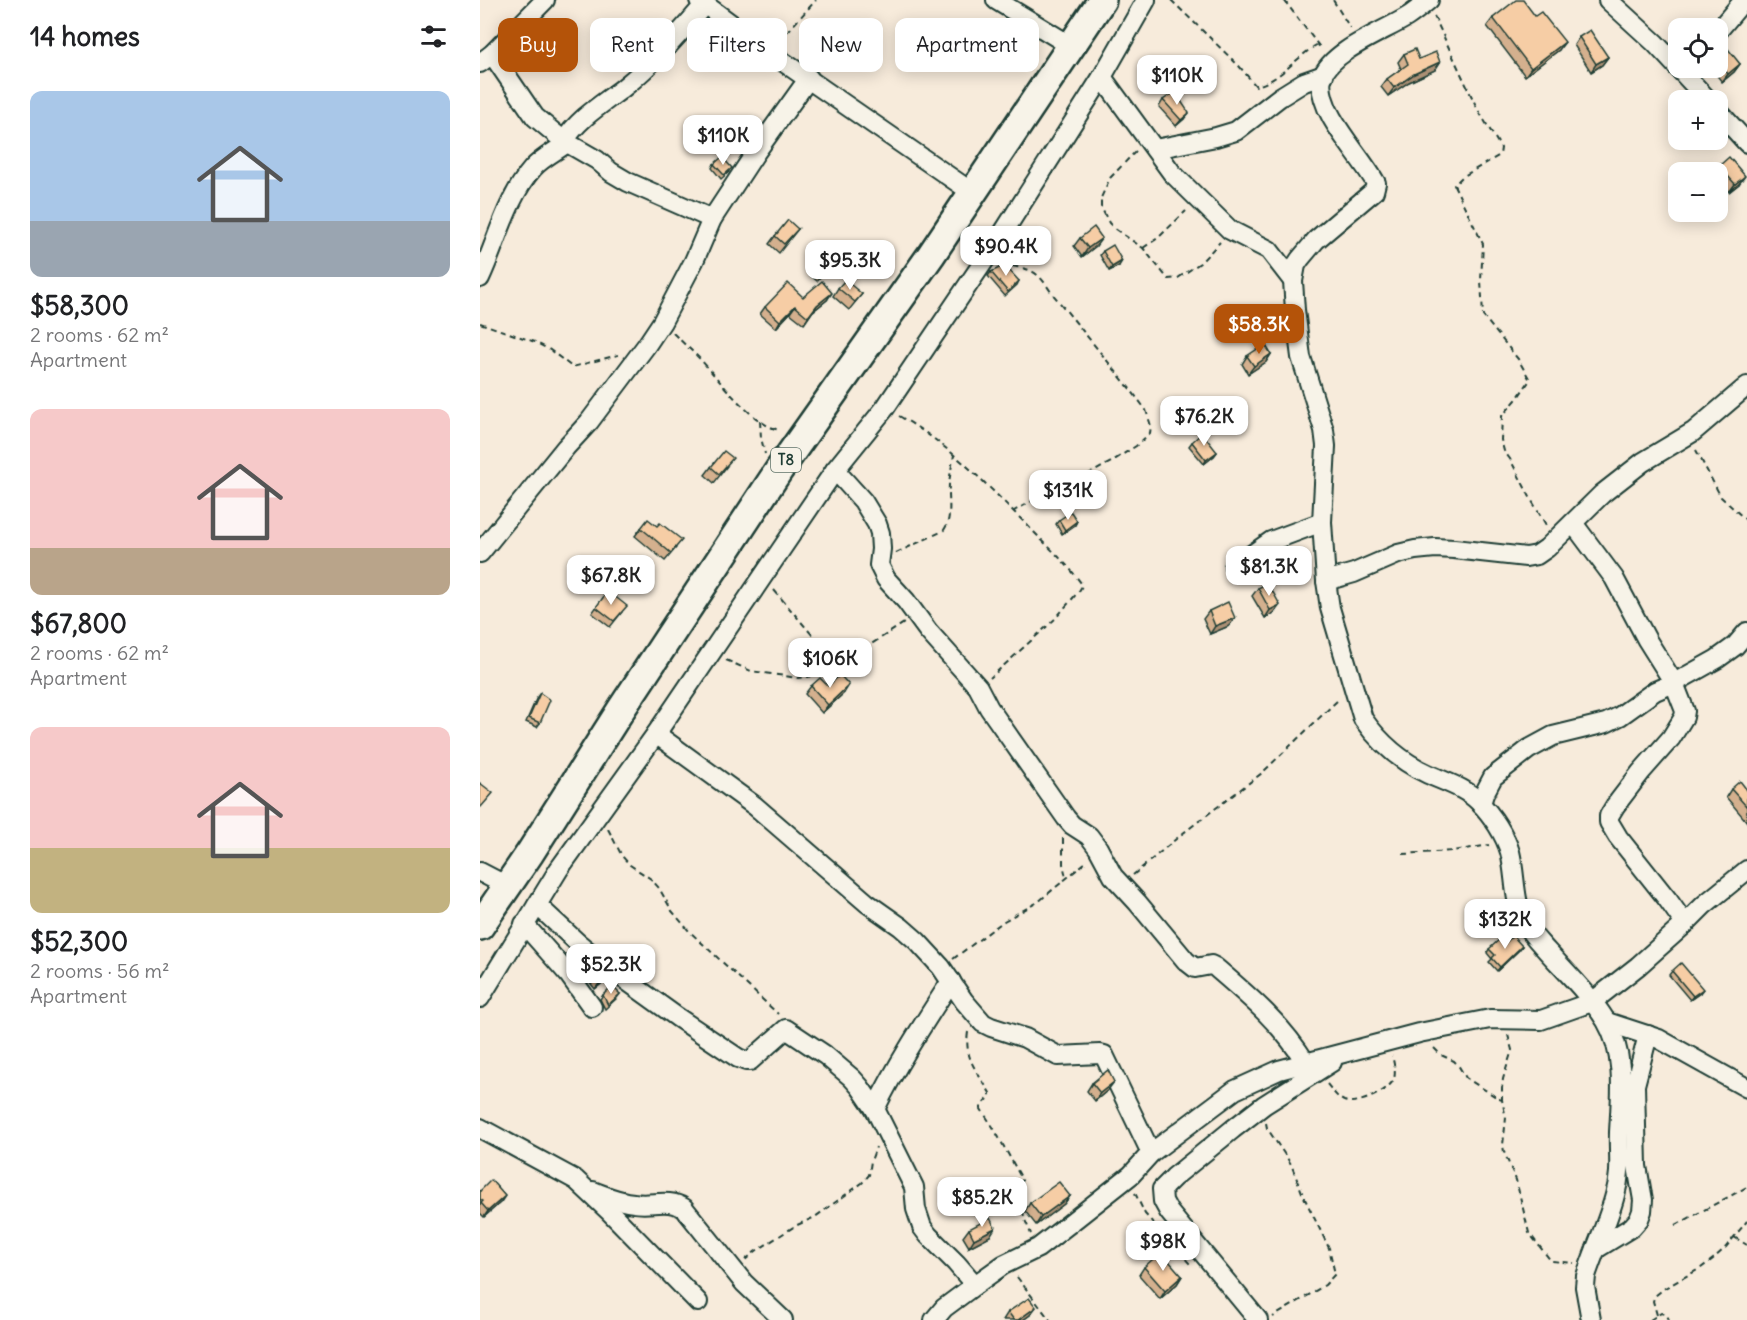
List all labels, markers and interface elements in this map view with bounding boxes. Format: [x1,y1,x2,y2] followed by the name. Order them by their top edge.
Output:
[498,18,578,72] chip: Buy
[590,18,675,72] chip: Rent
[687,18,787,72] chip: Filters
[799,18,883,72] chip: New
[895,18,1039,72] chip: Apartment
[1668,18,1728,222] map controls
[1668,18,1728,78] button: locate
[30,20,140,53] text: 14 homes
[417,20,450,53] icon: filters
[1135,55,1219,106] pin: $110K
[1151,62,1203,87] text: $110K
[1668,90,1728,150] button: +
[681,115,765,166] pin: $110K
[697,122,749,147] text: $110K
[186,130,294,238] icon: home
[1668,162,1728,222] button: −
[957,226,1055,277] pin: $90.4K
[974,233,1038,258] text: $90.4K
[801,240,899,291] pin: $95.3K
[819,247,881,272] text: $95.3K
[30,289,129,322] text: $58,300
[1210,304,1308,355] pin: $58.3K
[1228,311,1290,336] text: $58.3K
[30,322,169,347] text: 2 rooms · 62 m²
[30,347,127,372] text: Apartment
[1155,396,1253,447] pin: $76.2K
[1174,403,1234,428] text: $76.2K
[186,448,294,556] icon: home
[771,448,801,472] road number: T8
[1026,470,1110,521] pin: $131K
[1043,477,1093,502] text: $131K
[1220,546,1318,597] pin: $81.3K
[1240,553,1298,578] text: $81.3K
[562,555,660,606] pin: $67.8K
[581,562,641,587] text: $67.8K
[30,607,127,640] text: $67,800
[788,638,872,689] pin: $106K
[30,640,169,665] text: 2 rooms · 62 m²
[802,645,858,670] text: $106K
[30,665,127,690] text: Apartment
[186,766,294,874] icon: home
[1463,899,1547,950] pin: $132K
[1478,906,1532,931] text: $132K
[30,925,128,958] text: $52,300
[562,944,660,995] pin: $52.3K
[580,951,642,976] text: $52.3K
[30,958,170,983] text: 2 rooms · 56 m²
[30,983,127,1008] text: Apartment
[933,1177,1031,1228] pin: $85.2K
[951,1184,1013,1209] text: $85.2K
[1127,1221,1199,1272] pin: $98K
[1140,1228,1186,1253] text: $98K

